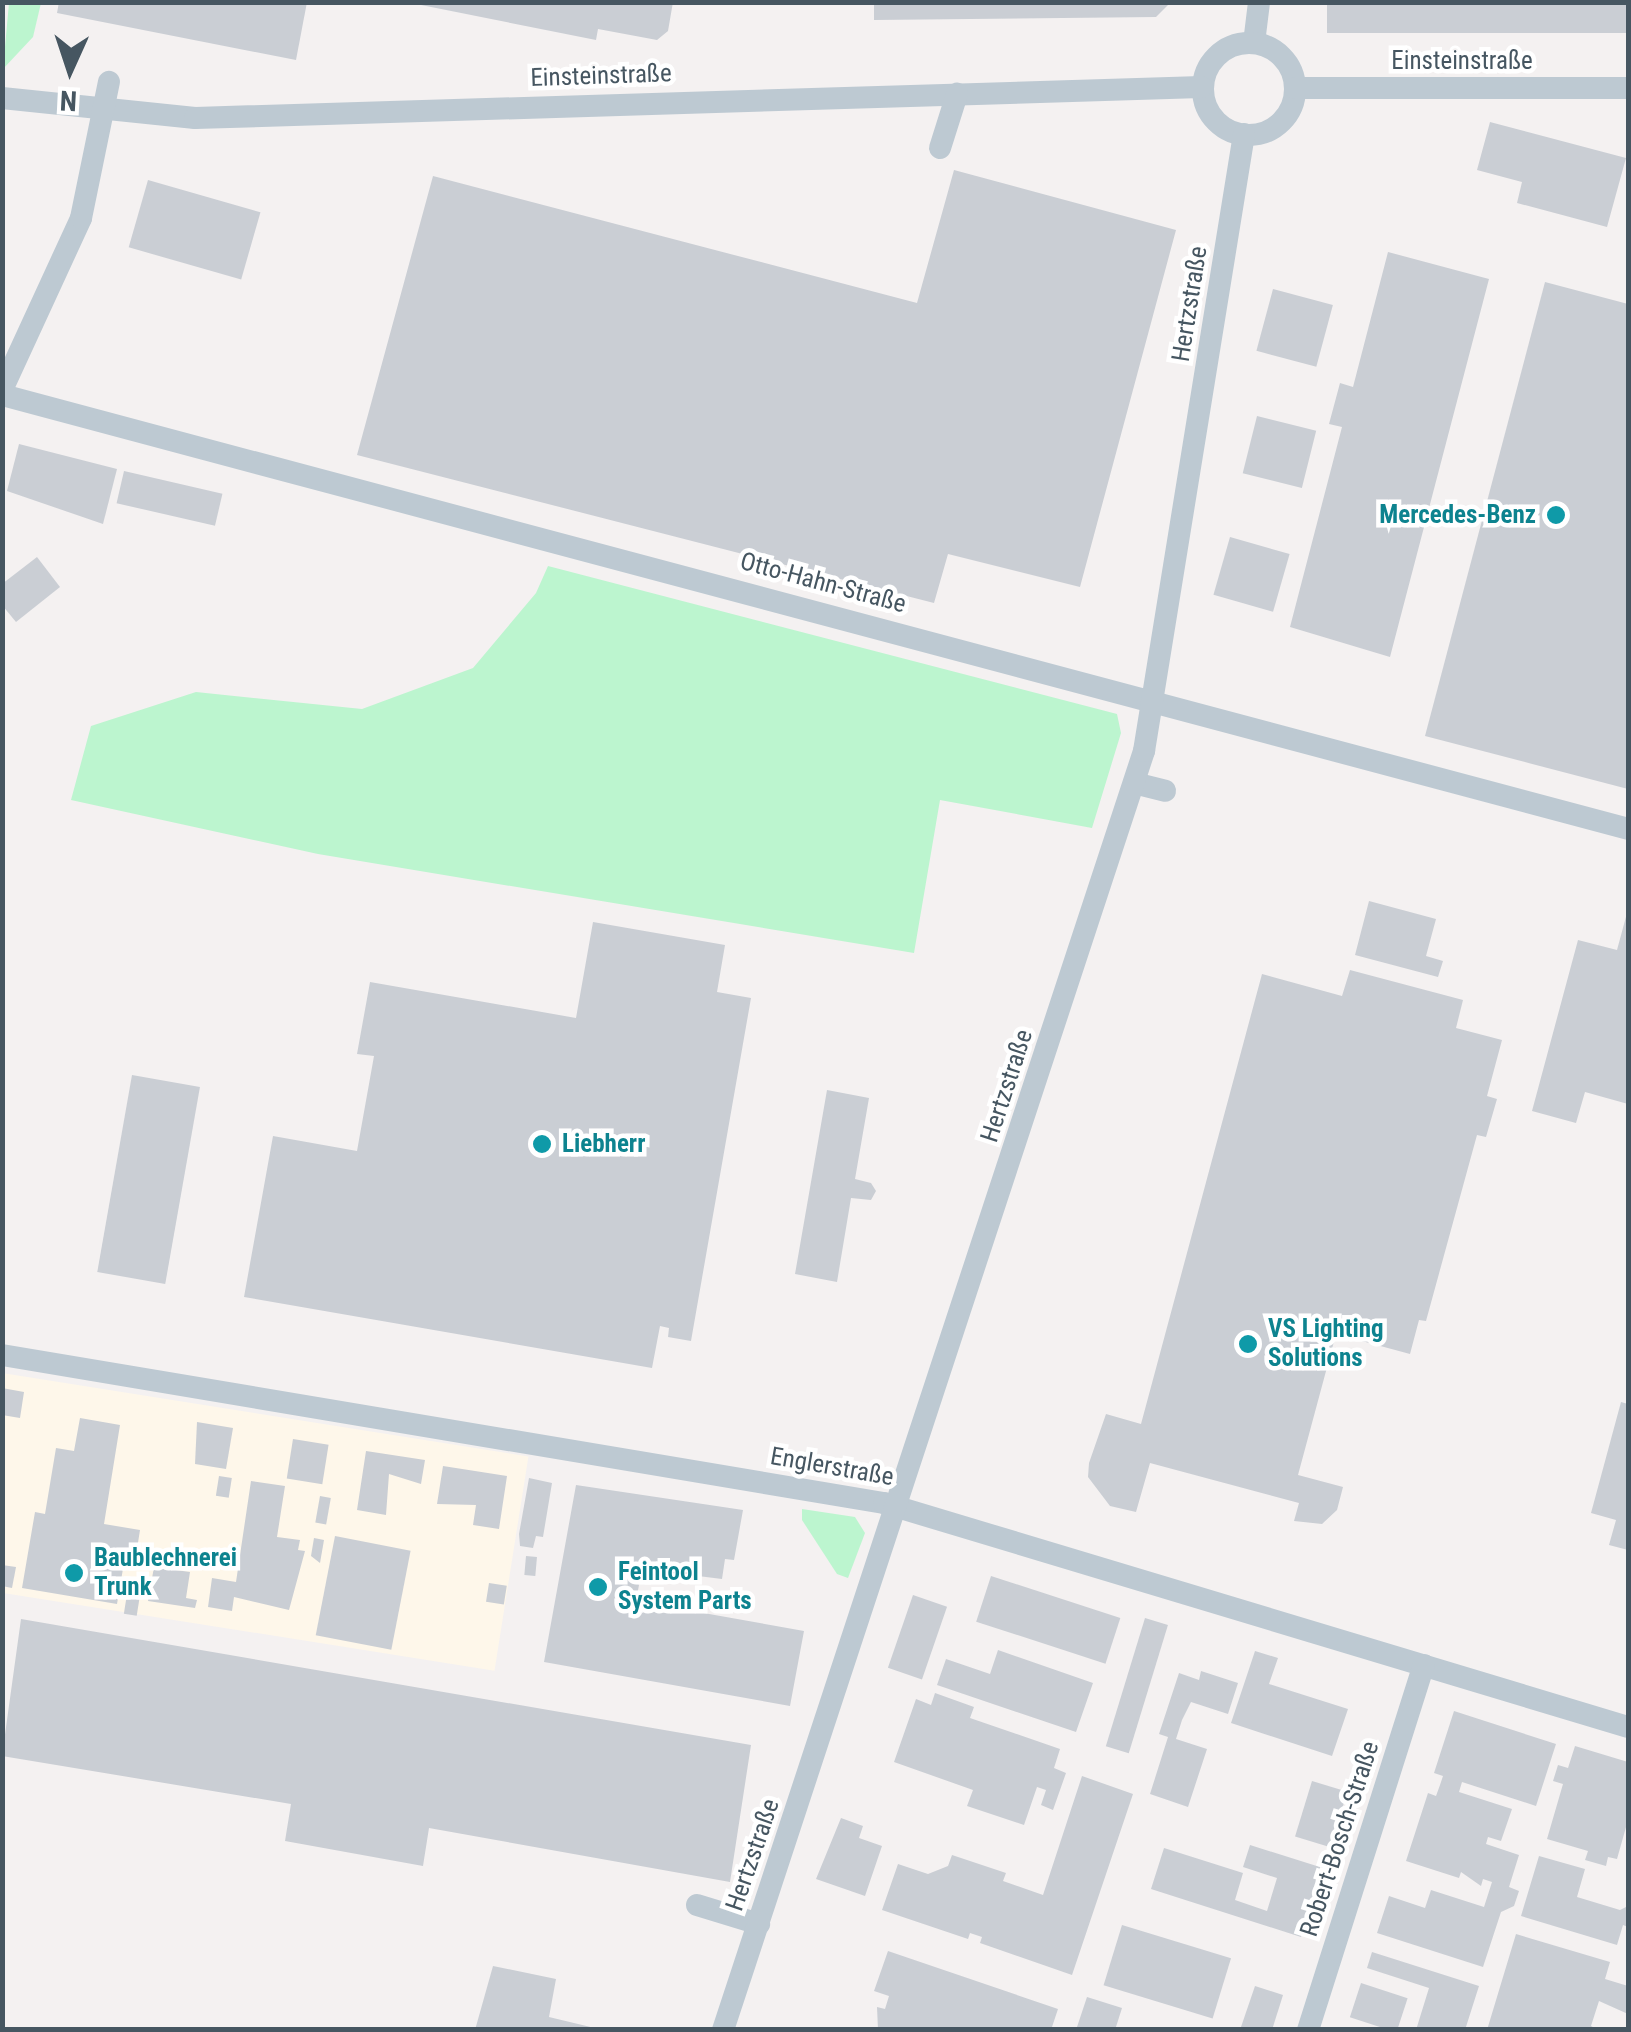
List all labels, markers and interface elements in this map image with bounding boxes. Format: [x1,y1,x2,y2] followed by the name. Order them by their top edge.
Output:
[20,20,120,120] north arrow
[1391,46,1533,76] street label: Einsteinstraße
[530,59,672,93] street label: Einsteinstraße
[59,84,78,117] text: N
[1166,244,1214,364] street label: Hertzstraße
[1379,500,1536,530] place label: Mercedes-Benz
[1545,504,1567,526] marker: Mercedes-Benz
[737,546,909,620] street label: Otto-Hahn-Straße
[975,1026,1039,1146] street label: Hertzstraße
[562,1129,645,1159] place label: Liebherr
[531,1133,553,1155] marker: Liebherr
[1268,1315,1384,1374] place label: VS Lighting Solutions
[1237,1333,1259,1355] marker: VS Lighting Solutions
[768,1441,896,1493] street label: Englerstraße
[94,1544,237,1603] place label: Baublechnerei Trunk
[618,1558,752,1617] place label: Feintool System Parts
[63,1562,85,1584] marker: Baublechnerei Trunk
[587,1576,609,1598] marker: Feintool System Parts
[1294,1738,1386,1940] street label: Robert-Bosch-Straße
[720,1795,786,1915] street label: Hertzstraße

